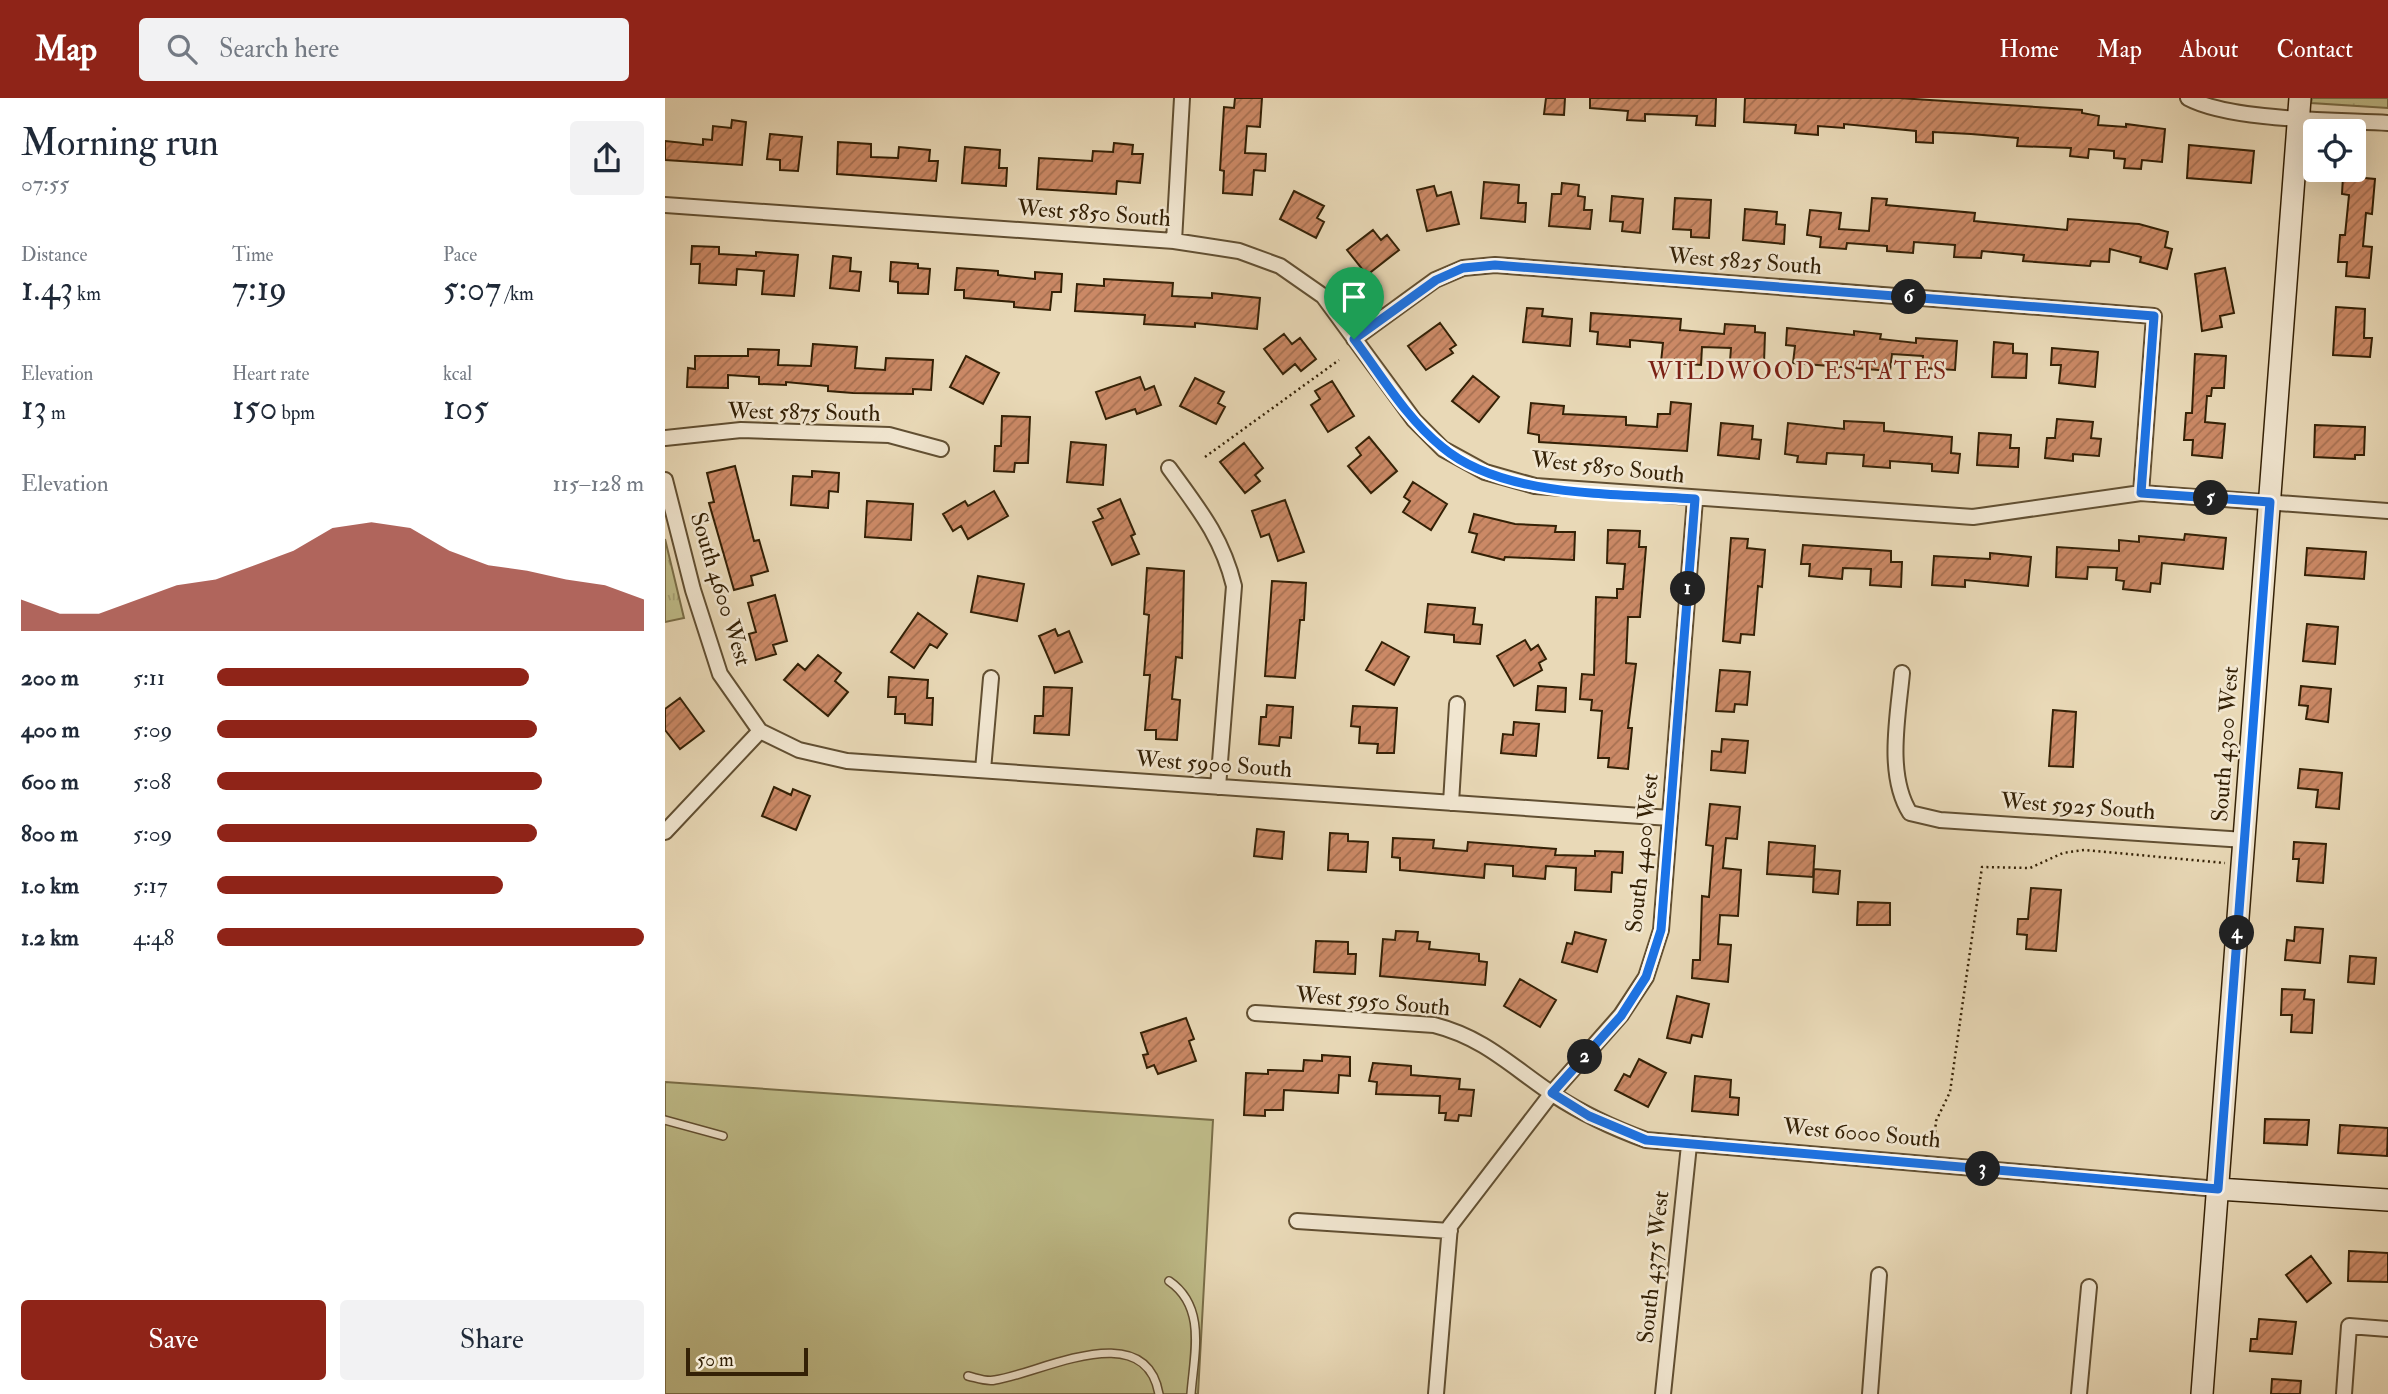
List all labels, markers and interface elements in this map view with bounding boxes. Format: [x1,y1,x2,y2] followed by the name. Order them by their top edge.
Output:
[139,18,629,81] search box
[35,29,97,70] text: Map
[163,30,201,68] icon: search
[219,33,339,65] text: Search here
[1999,34,2059,65] text: Home
[2097,34,2142,65] text: Map
[2180,34,2239,65] text: About
[2277,34,2353,65] text: Contact
[21,119,219,167] text: Morning run
[2303,119,2366,182] map controls
[2303,119,2366,182] button: locate
[570,121,644,195] button: share
[21,169,69,198] text: 07:55
[1015,193,1172,233] street label: West 5850 South
[1666,241,1823,281] street label: West 5825 South
[21,243,87,267] text: Distance
[232,243,274,267] text: Time
[443,243,477,267] text: Pace
[21,267,73,311] text: 1.43
[232,267,287,311] text: 7:19
[443,267,501,311] text: 5:07
[1324,267,1384,339] pin
[1335,278,1373,316] icon: arrive
[1891,280,1927,314] pin: 6
[73,282,101,306] text: km
[501,282,534,306] text: /km
[1904,284,1913,308] text: 6
[1647,356,1948,387] district label: WILDWOOD ESTATES
[21,362,93,386] text: Elevation
[232,362,309,386] text: Heart rate
[443,362,472,386] text: kcal
[21,386,47,430] text: 13
[232,386,277,430] text: 150
[443,386,489,430] text: 105
[726,396,881,428] street label: West 5875 South
[47,401,66,425] text: m
[277,401,315,425] text: bpm
[1529,444,1686,489] street label: West 5850 South
[21,469,109,498] text: Elevation
[553,469,644,498] text: 115–128 m
[2193,480,2229,516] pin: 5
[2206,485,2215,509] text: 5
[684,509,758,669] street label: South 4600 West
[1671,572,1705,606] pin: 1
[1684,576,1691,600] text: 1
[21,663,79,692] text: 200 m
[133,663,165,692] text: 5:11
[2205,665,2245,823] street label: South 4300 West
[21,715,80,744] text: 400 m
[133,715,172,744] text: 5:09
[1134,744,1293,784] street label: West 5900 South
[21,767,79,796] text: 600 m
[133,767,171,796] text: 5:08
[1619,772,1665,934] street label: South 4400 West
[1999,786,2156,826] street label: West 5925 South
[21,819,78,848] text: 800 m
[133,819,172,848] text: 5:09
[21,871,79,900] text: 1.0 km
[133,871,168,900] text: 5:17
[2219,916,2255,950] pin: 4
[2231,920,2242,944] text: 4
[21,923,79,952] text: 1.2 km
[133,923,174,952] text: 4:48
[1294,980,1451,1022] street label: West 5950 South
[1567,1040,1602,1074] pin: 2
[1580,1044,1589,1068] text: 2
[1781,1112,1942,1154] street label: West 6000 South
[1965,1152,2001,1186] pin: 3
[1979,1156,1986,1180] text: 3
[1631,1189,1675,1345] street label: South 4375 West
[21,1300,326,1380] button: Save
[340,1300,644,1380] button: Share
[686,1345,809,1377] scale bar
[697,1348,734,1372] text: 50 m

